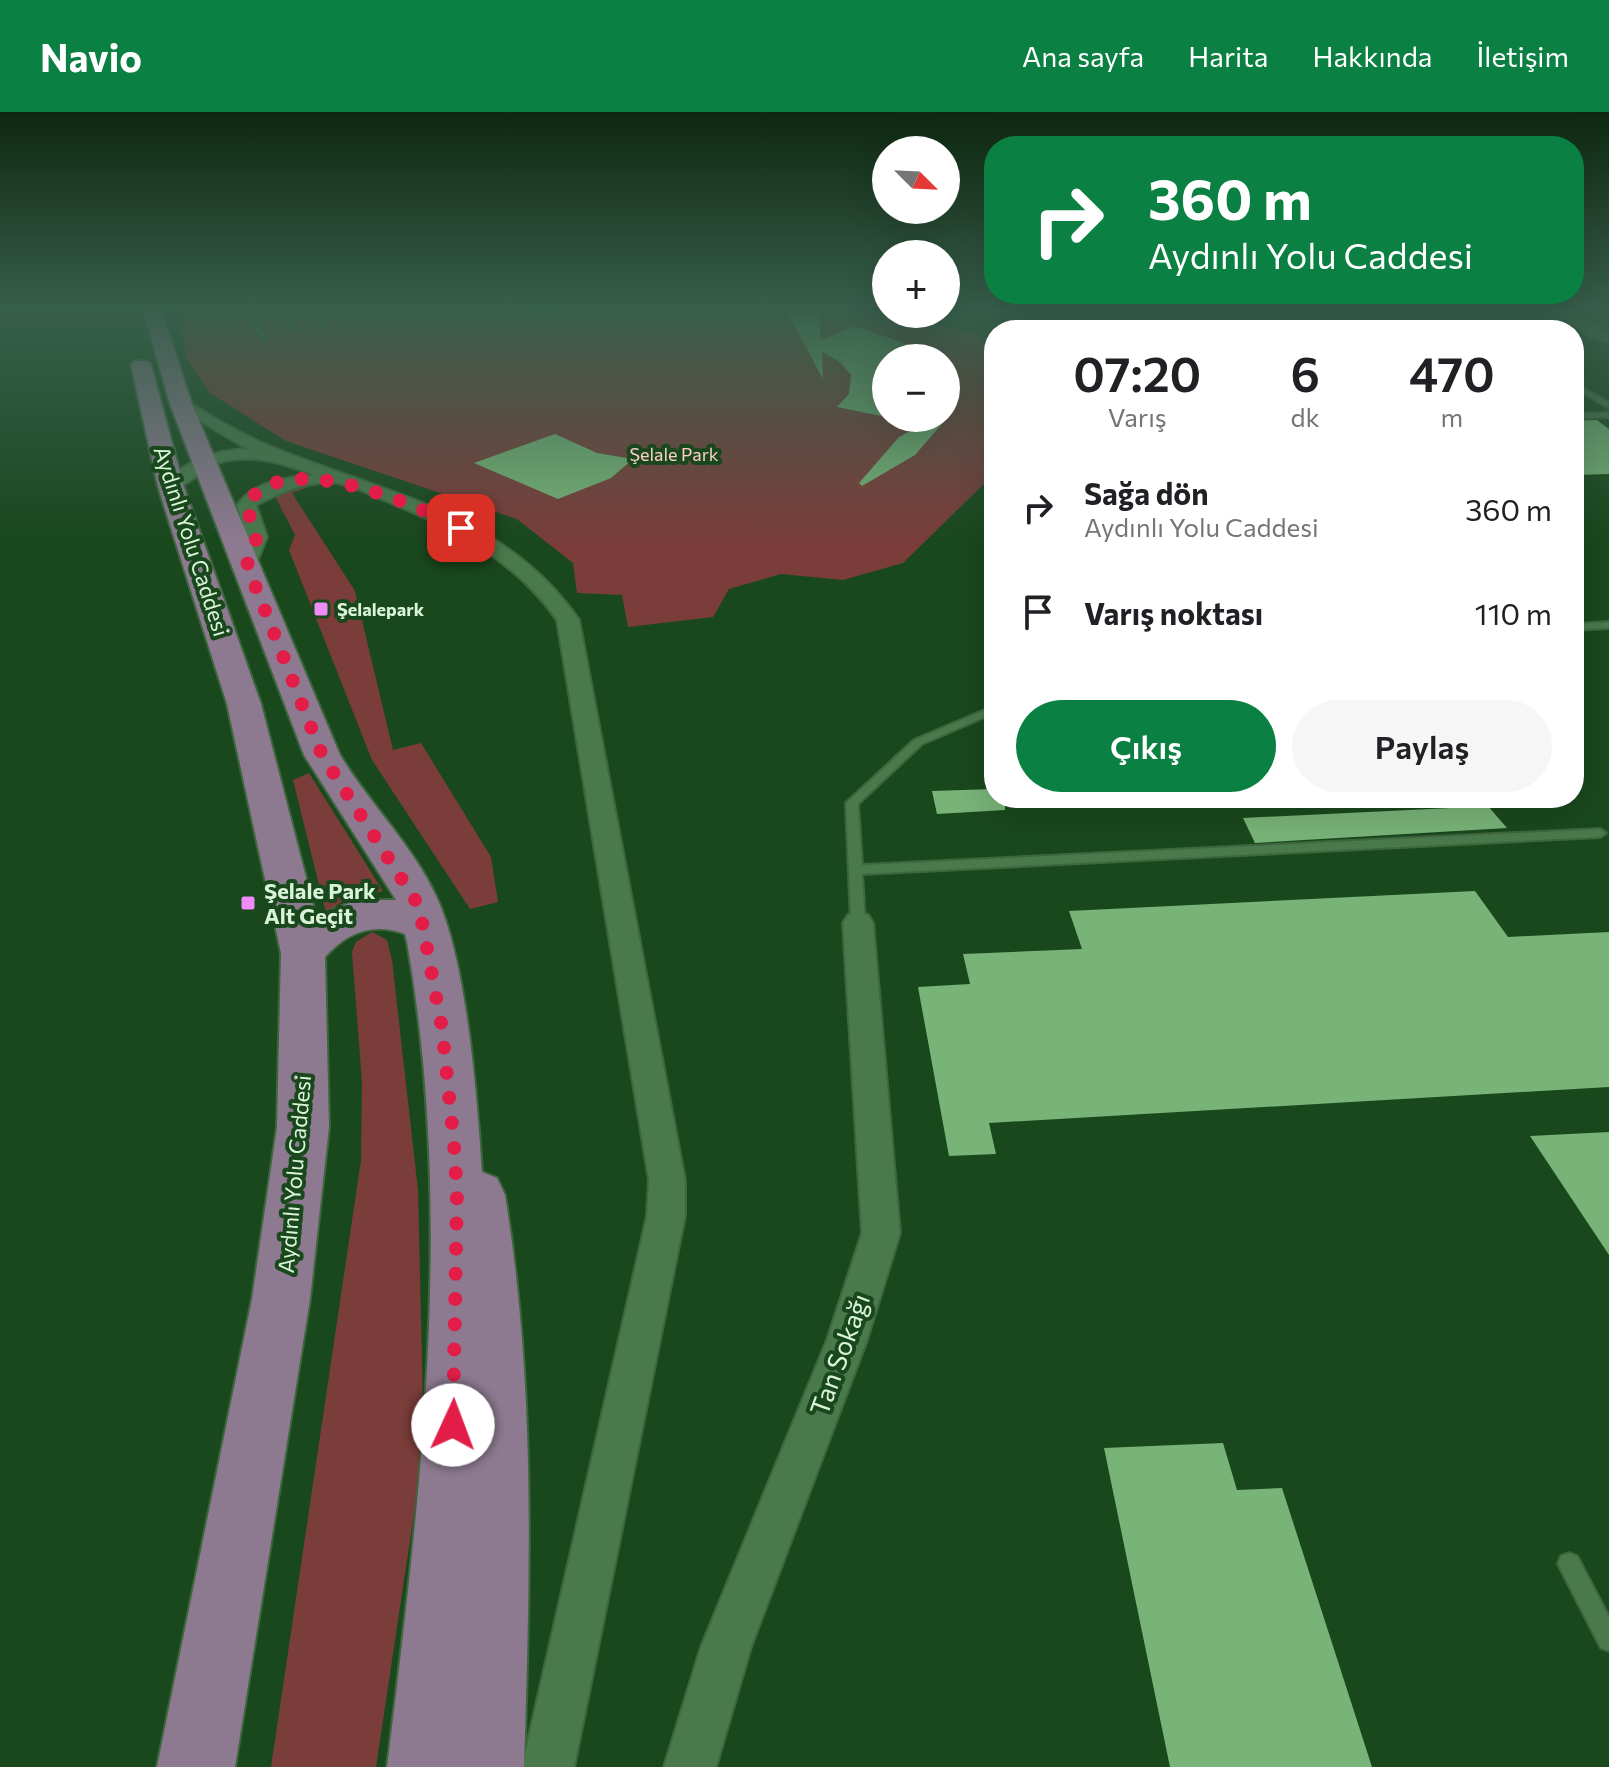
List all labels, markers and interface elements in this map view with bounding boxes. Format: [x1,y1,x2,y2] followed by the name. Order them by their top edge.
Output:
[40,33,142,80] text: Navio
[1022,39,1144,73] text: Ana sayfa
[1188,39,1268,73] text: Harita
[1312,39,1432,73] text: Hakkında
[1476,39,1569,73] text: İletişim
[872,136,960,224] north arrow
[872,136,960,432] map controls
[1148,163,1312,232] text: 360 m
[1016,168,1120,272] icon: right
[1148,232,1473,276] text: Aydınlı Yolu Caddesi
[872,240,960,328] button: +
[1073,343,1201,402] text: 07:20
[1290,343,1320,402] text: 6
[1409,343,1495,402] text: 470
[872,344,960,432] button: −
[1108,401,1167,432] text: Varış
[1291,401,1320,432] text: dk
[1441,401,1463,432] text: m
[148,442,236,640] street label: Aydınlı Yolu Caddesi
[629,443,719,465] park label: Şelale Park
[1084,474,1209,511] text: Sağa dön
[1016,486,1060,530] icon: right
[1465,490,1552,527] text: 360 m
[427,494,495,562] pin
[439,506,483,550] icon: arrive
[1084,511,1319,542] text: Aydınlı Yolu Caddesi
[1016,590,1060,634] icon: arrive
[1084,594,1263,631] text: Varış noktası
[1475,594,1552,631] text: 110 m
[337,598,425,620] place label: Şelalepark
[312,600,330,618] marker: Şelalepark
[1016,700,1276,792] button: Çıkış
[1292,700,1552,792] button: Paylaş
[264,877,376,929] place label: Şelale Park Alt Geçit
[239,894,257,912] marker: Şelale Park Alt Geçit
[272,1074,316,1274] street label: Aydınlı Yolu Caddesi
[803,1289,875,1419] street label: Tan Sokağı
[411,1383,495,1467] position arrow

